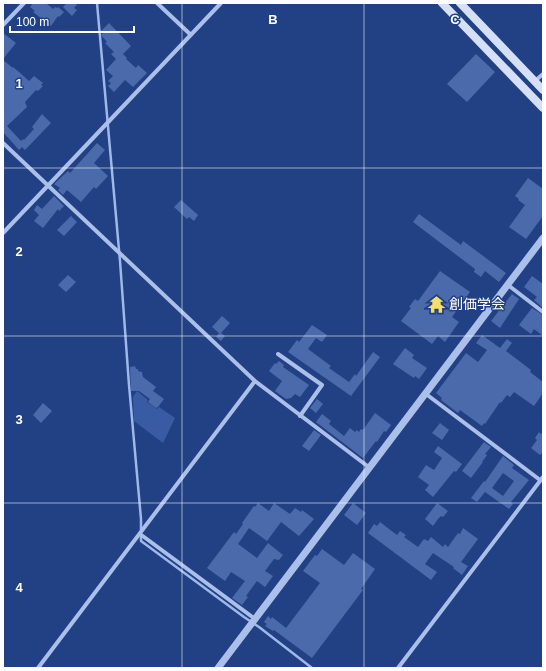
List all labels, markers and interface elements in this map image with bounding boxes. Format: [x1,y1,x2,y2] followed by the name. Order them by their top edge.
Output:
[10,8,134,34] scale bar
[268,12,278,27] text: B
[450,12,460,27] text: C
[16,15,49,29] text: 100 m
[15,76,23,91] text: 1
[15,244,23,259] text: 2
[426,294,446,314] temple icon: 創価学会
[449,296,505,312] place label: 創価学会
[15,412,23,427] text: 3
[15,580,23,595] text: 4

